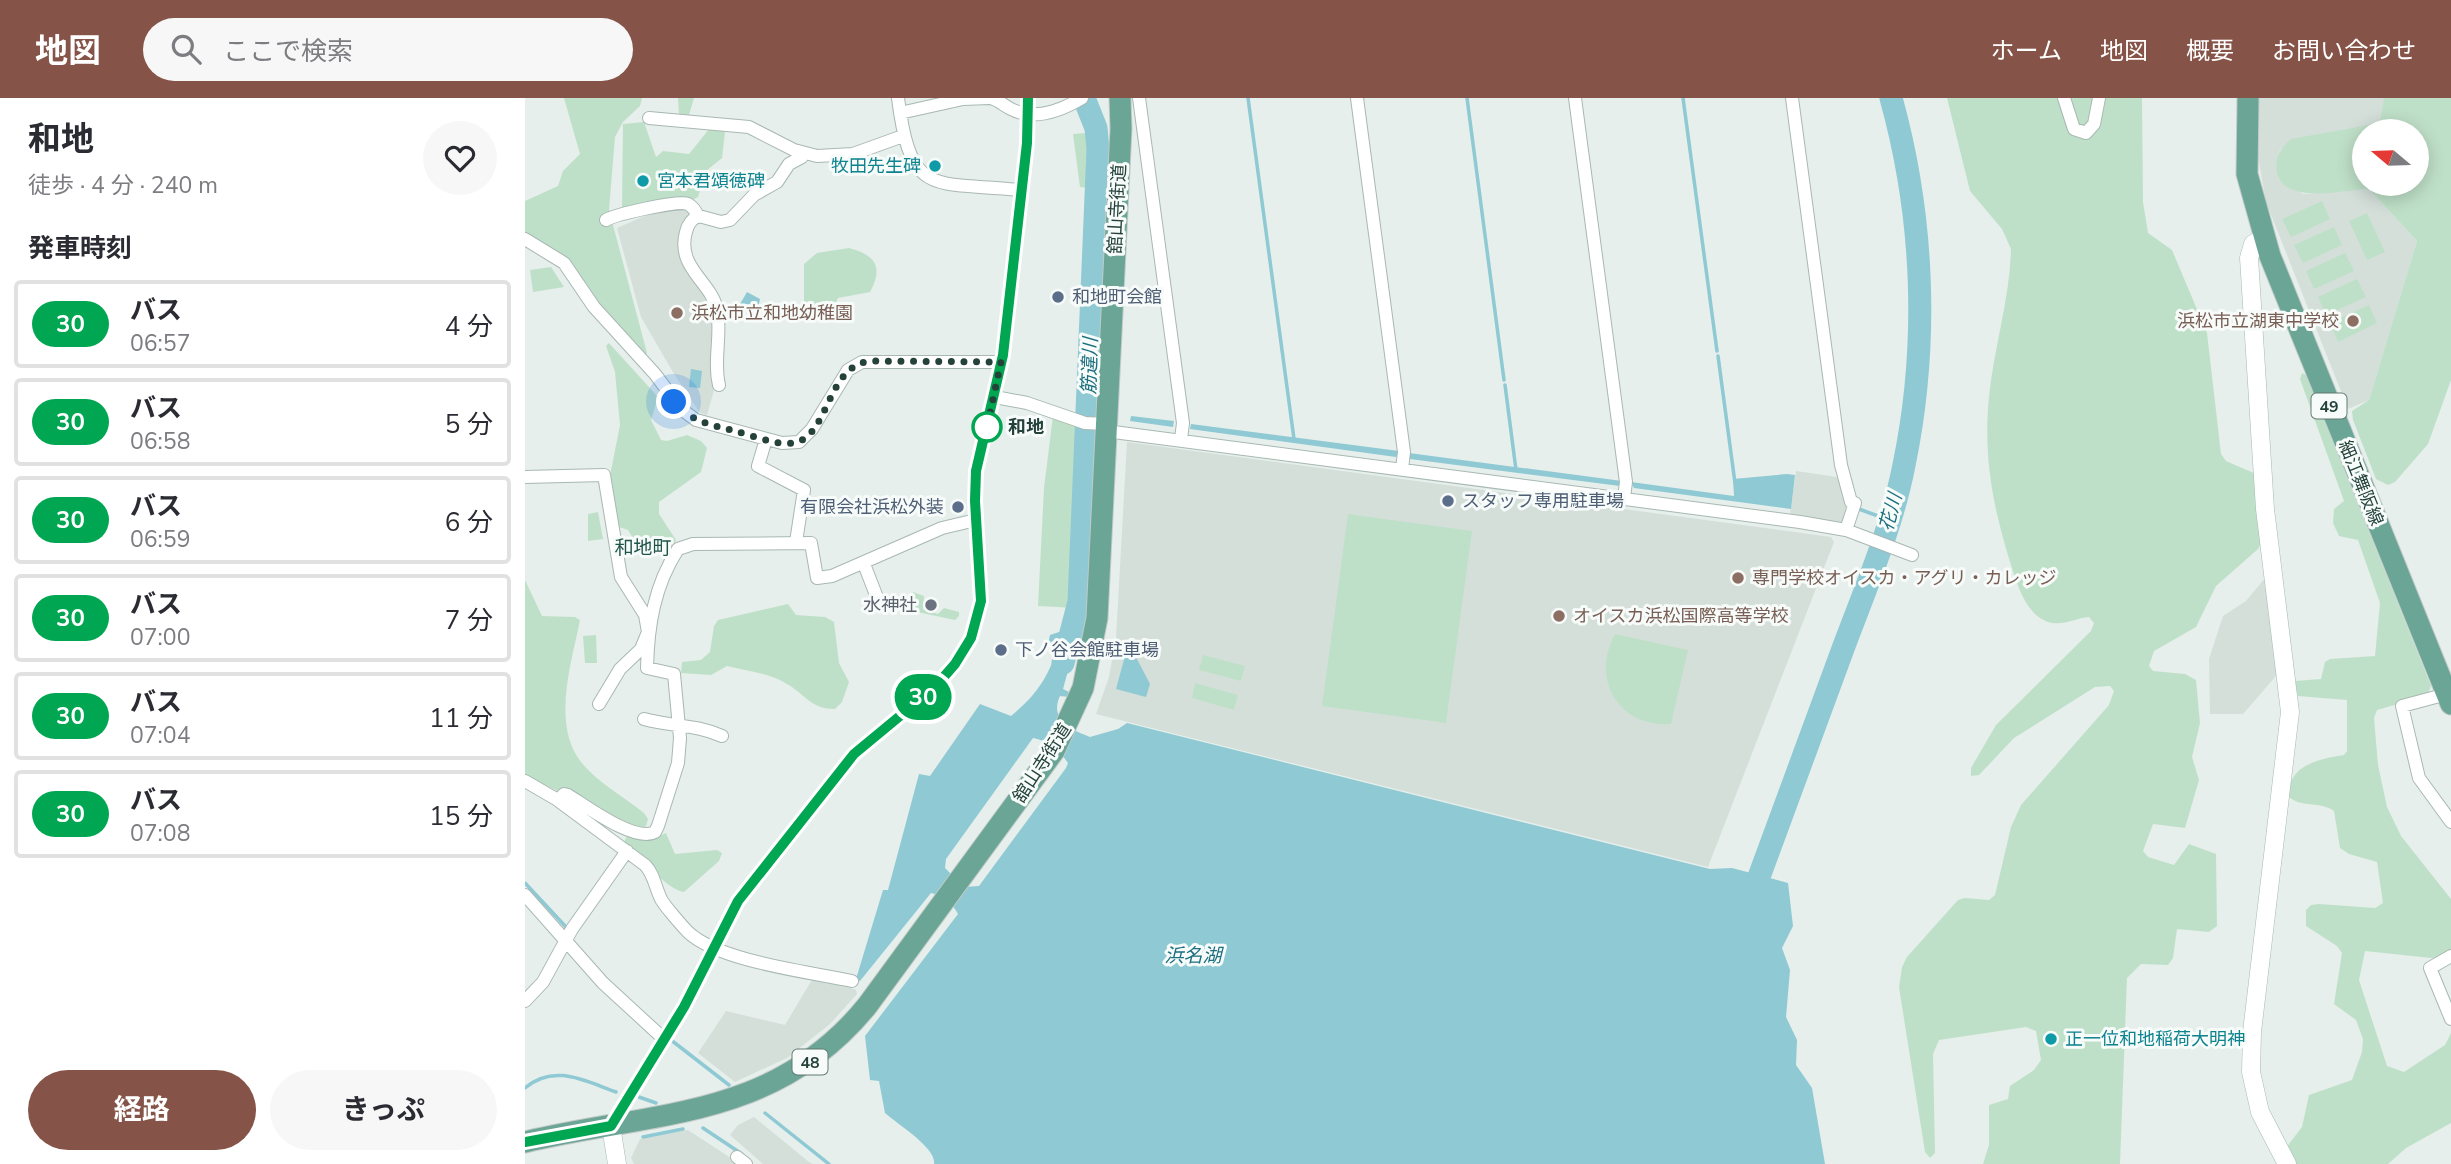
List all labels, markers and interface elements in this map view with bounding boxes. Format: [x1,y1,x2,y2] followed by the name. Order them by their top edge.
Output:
[143,18,633,81] search box
[35,29,101,74] text: 地図
[167,30,205,68] icon: search
[223,34,353,69] text: ここで検索
[1991,35,2062,67] text: ホーム
[2100,35,2148,67] text: 地図
[2186,35,2234,67] text: 概要
[2272,35,2416,67] text: お問い合わせ
[28,117,94,162] text: 和地
[2352,119,2429,196] north arrow
[2352,119,2429,196] map controls
[423,121,497,195] button: heart
[831,154,921,178] place label: 牧田先生碑
[927,158,943,174] marker: 牧田先生碑
[1103,163,1131,255] street label: 舘山寺街道
[657,169,765,193] place label: 宮本君頌徳碑
[28,170,218,201] text: 徒歩 · 4 分 · 240 m
[635,173,651,189] marker: 宮本君頌徳碑
[28,231,132,266] text: 発車時刻
[1072,285,1162,309] place label: 和地町会館
[1050,289,1066,305] marker: 和地町会館
[130,293,182,328] text: バス
[691,301,853,325] place label: 浜松市立和地幼稚園
[669,305,685,321] marker: 浜松市立和地幼稚園
[56,308,85,340] text: 30
[445,309,493,344] text: 4 分
[2177,309,2339,333] place label: 浜松市立湖東中学校
[2345,313,2361,329] marker: 浜松市立湖東中学校
[130,328,190,359] text: 06:57
[1076,335,1104,395] water label: 筋違川
[656,384,691,419] your location
[130,391,182,426] text: バス
[2311,394,2347,418] road number: 49
[56,406,85,438] text: 30
[445,407,493,442] text: 5 分
[972,412,1002,442] marker: 和地
[1008,415,1044,439] place label: 和地
[130,426,190,457] text: 06:58
[2333,437,2389,529] street label: 細江舞阪線
[130,489,182,524] text: バス
[1462,489,1624,513] place label: スタッフ専用駐車場
[1873,489,1909,534] water label: 花川
[1440,493,1456,509] marker: スタッフ専用駐車場
[800,495,944,519] place label: 有限会社浜松外装
[950,499,966,515] marker: 有限会社浜松外装
[56,504,85,536] text: 30
[445,505,493,540] text: 6 分
[130,524,190,555] text: 06:59
[614,535,672,561] district label: 和地町
[1752,566,2057,590] place label: 専門学校オイスカ・アグリ・カレッジ
[1730,570,1746,586] marker: 専門学校オイスカ・アグリ・カレッジ
[130,587,182,622] text: バス
[863,593,917,617] place label: 水神社
[923,597,939,613] marker: 水神社
[56,602,85,634] text: 30
[445,603,493,638] text: 7 分
[1573,604,1788,628] place label: オイスカ浜松国際高等学校
[1551,608,1567,624] marker: オイスカ浜松国際高等学校
[130,622,190,653] text: 07:00
[1015,638,1159,662] place label: 下ノ谷会館駐車場
[993,642,1009,658] marker: 下ノ谷会館駐車場
[891,674,955,720] line badge: 30
[909,681,937,713] text: 30
[130,685,182,720] text: バス
[56,700,85,732] text: 30
[429,701,493,736] text: 11 分
[1007,719,1077,807] street label: 舘山寺街道
[130,720,190,751] text: 07:04
[130,783,182,818] text: バス
[56,798,85,830] text: 30
[429,799,493,834] text: 15 分
[130,818,190,849] text: 07:08
[1164,943,1224,969] water label: 浜名湖
[2065,1027,2245,1051] place label: 正一位和地稲荷大明神
[2043,1031,2059,1047] marker: 正一位和地稲荷大明神
[793,1050,827,1074] road number: 48
[28,1070,256,1150] button: 経路
[270,1070,497,1150] button: きっぷ

